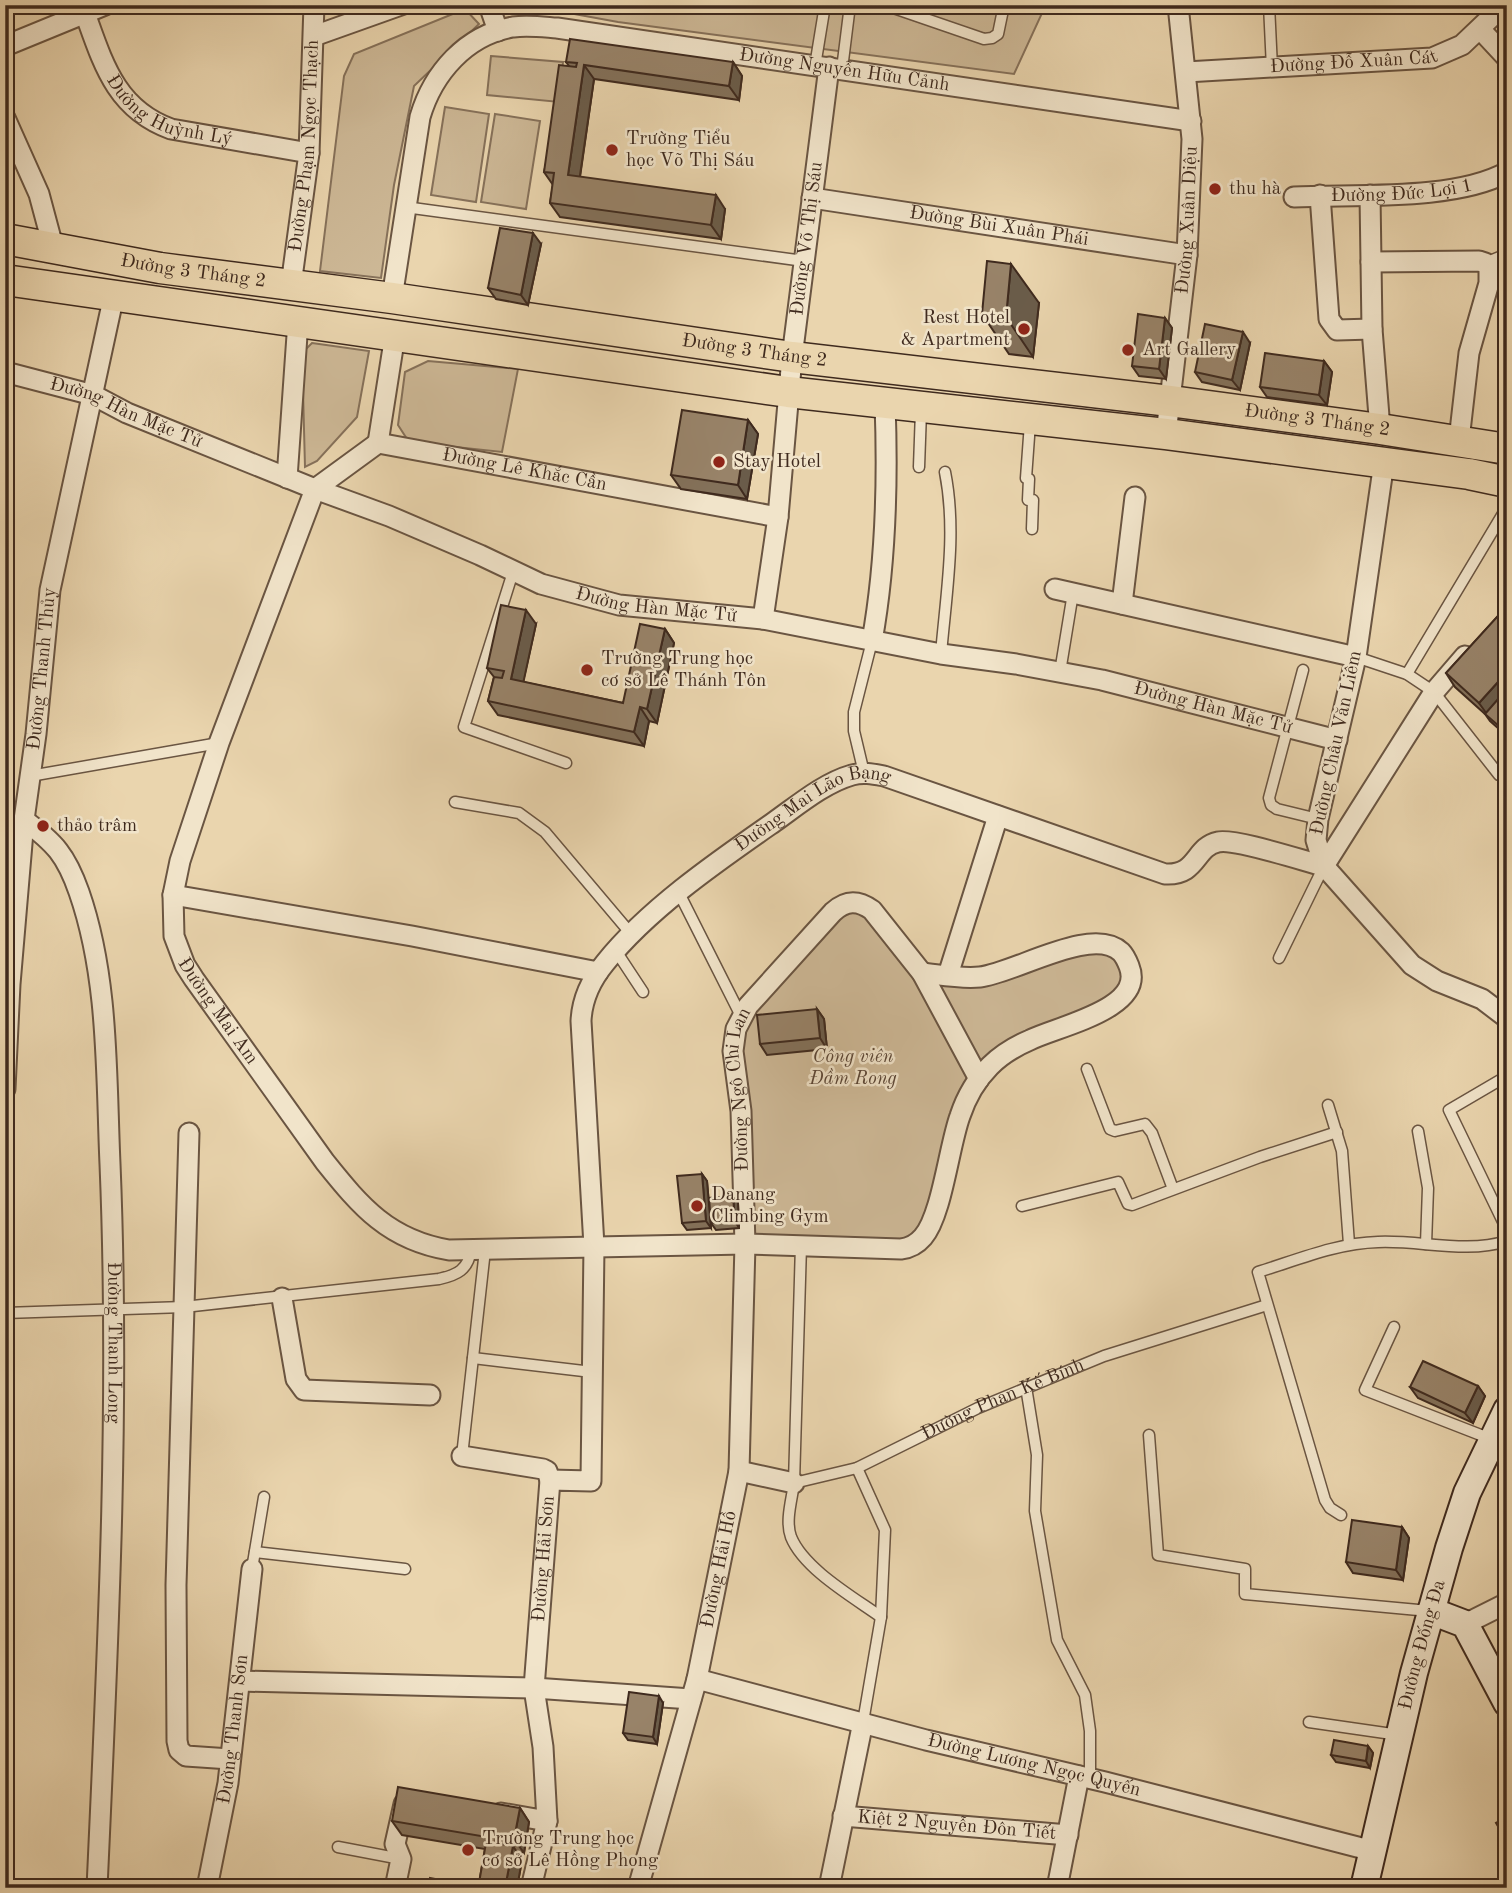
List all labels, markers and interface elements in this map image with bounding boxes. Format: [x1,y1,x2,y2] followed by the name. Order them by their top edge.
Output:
[286,39,322,253] street label: Đường Phạm Ngọc Thạch
[738,45,951,95] street label: Đường Nguyễn Hữu Cảnh
[1270,47,1441,77] street label: Đường Đỗ Xuân Cát
[102,72,234,149] street label: Đường Huỳnh Lý
[626,128,754,171] place label: Trường Tiểu học Võ Thị Sáu
[604,142,620,158] marker: Trường Tiểu học Võ Thị Sáu
[1173,146,1201,295] street label: Đường Xuân Diệu
[788,160,826,317] street label: Đường Võ Thị Sáu
[1331,176,1474,206] street label: Đường Đức Lợi 1
[1229,180,1282,199] place label: thu hà
[1207,181,1223,197] marker: thu hà
[908,203,1090,249] street label: Đường Bùi Xuân Phái
[119,251,267,291] street label: Đường 3 Tháng 2
[901,309,1010,350] place label: Rest Hotel & Apartment
[1016,321,1032,337] marker: Rest Hotel & Apartment
[681,331,828,371] street label: Đường 3 Tháng 2
[1142,341,1236,360] place label: Art Gallery
[1120,342,1136,358] marker: Art Gallery
[48,375,205,452] street label: Đường Hàn Mặc Tử
[1243,402,1391,440] street label: Đường 3 Tháng 2
[441,446,608,495] street label: Đường Lê Khắc Cần
[733,453,821,472] place label: Stay Hotel
[711,454,727,470] marker: Stay Hotel
[573,584,738,626] street label: Đường Hàn Mặc Tử
[24,587,60,751] street label: Đường Thanh Thủy
[1308,649,1366,837] street label: Đường Châu Văn Liêm
[601,650,766,691] place label: Trường Trung học cơ sở Lê Thánh Tôn
[579,662,595,678] marker: Trường Trung học cơ sở Lê Thánh Tôn
[1132,679,1295,738] street label: Đường Hàn Mặc Tử
[732,764,894,856] street label: Đường Mai Lão Bạng
[57,817,137,836] place label: thảo trâm
[35,818,51,834] marker: thảo trâm
[174,955,261,1068] street label: Đường Mai Am
[723,1005,755,1172] street label: Đường Ngô Chi Lan
[808,1048,897,1089] park label: Công viên Đầm Rong
[711,1186,829,1227] place label: Danang Climbing Gym
[689,1198,705,1214] marker: Danang Climbing Gym
[103,1261,123,1424] street label: Đường Thanh Long
[919,1356,1087,1444] street label: Đường Phan Kế Bính
[530,1495,558,1623] street label: Đường Hải Sơn
[698,1508,740,1630] street label: Đường Hải Hồ
[1396,1577,1449,1712] street label: Đường Đống Đa
[214,1653,252,1806] street label: Đường Thanh Sơn
[926,1731,1143,1800] street label: Đường Lương Ngọc Quyến
[856,1808,1057,1843] street label: Kiệt 2 Nguyễn Đôn Tiết
[482,1830,659,1871] place label: Trường Trung học cơ sở Lê Hồng Phong
[460,1842,476,1858] marker: Trường Trung học cơ sở Lê Hồng Phong

